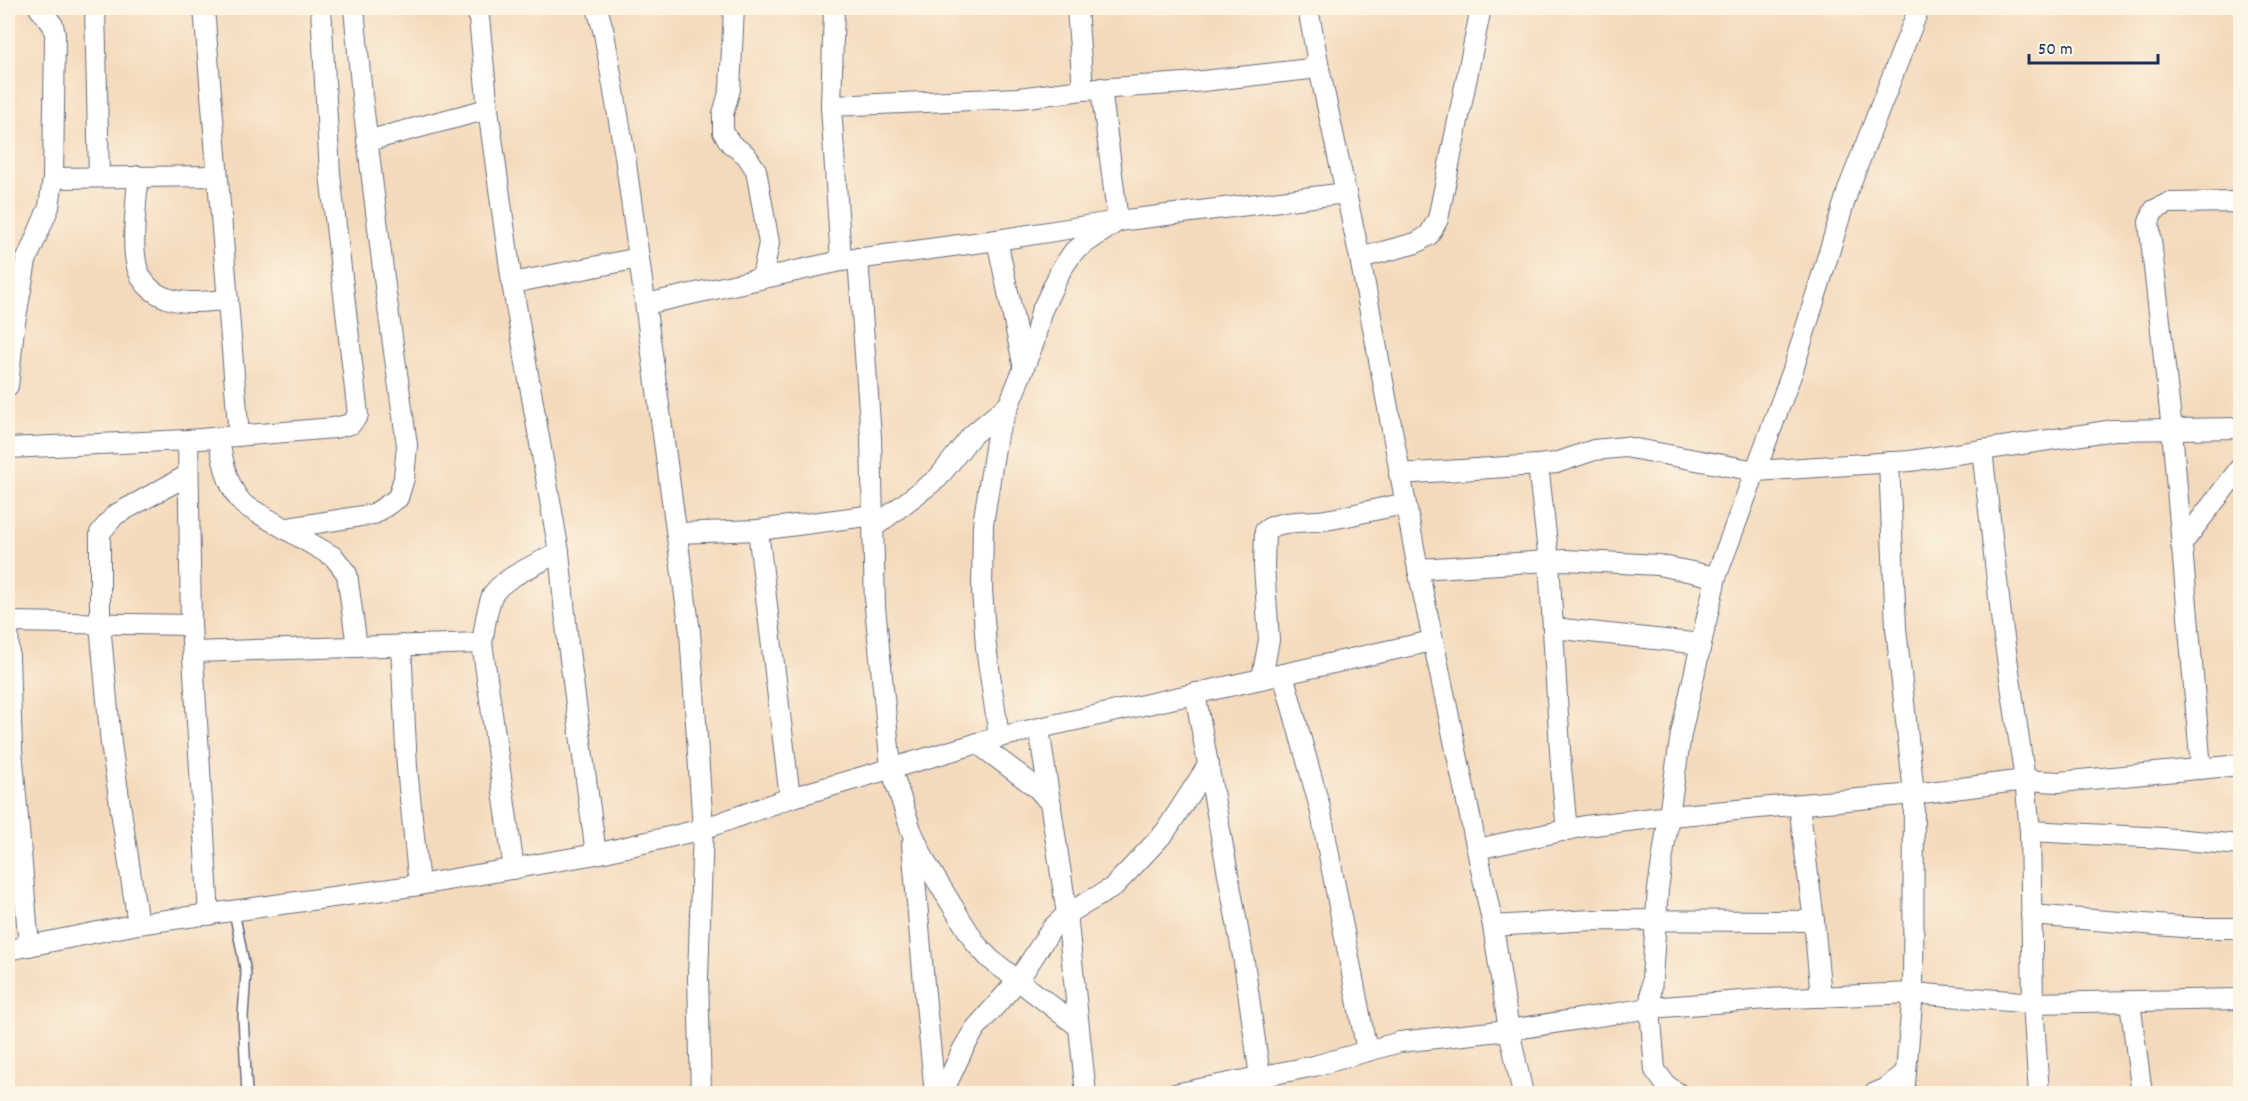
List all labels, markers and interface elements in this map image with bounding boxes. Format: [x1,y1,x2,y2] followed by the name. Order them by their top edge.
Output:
[2029,27,2158,65] scale bar
[2038,38,2073,63] text: 50 m

